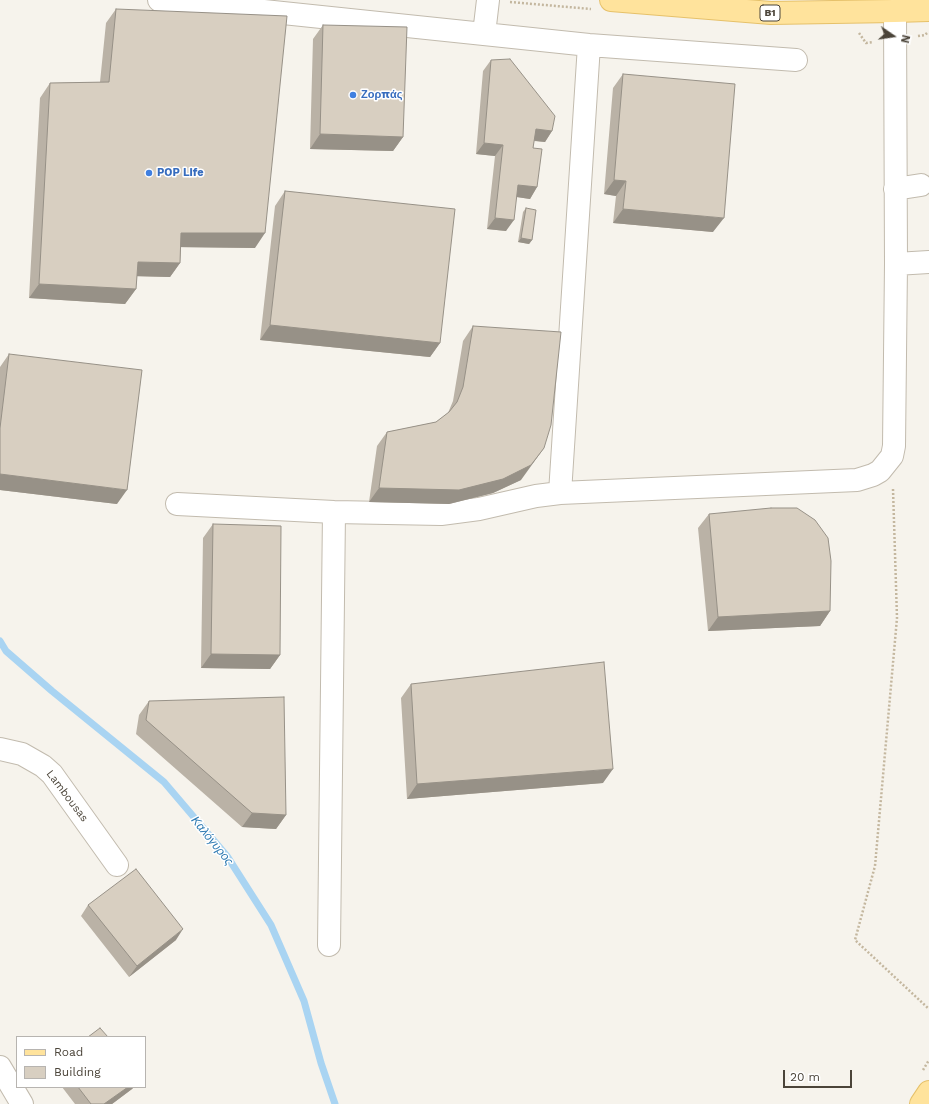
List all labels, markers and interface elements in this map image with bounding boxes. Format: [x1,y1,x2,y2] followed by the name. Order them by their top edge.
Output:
[760,5,780,21] road number: B1
[873,16,913,56] north arrow
[898,33,912,44] text: N
[361,88,402,102] place label: Ζορπάς
[348,90,358,100] marker: Ζορπάς
[157,166,204,180] place label: POP Life
[144,168,154,178] marker: POP Life
[43,768,91,824] street label: Lambousas
[188,814,236,868] water label: Καλόγυρος
[16,1036,146,1088] legend
[54,1045,83,1059] text: Road
[785,1062,854,1088] scale bar
[54,1065,101,1079] text: Building
[790,1070,820,1084] text: 20 m

